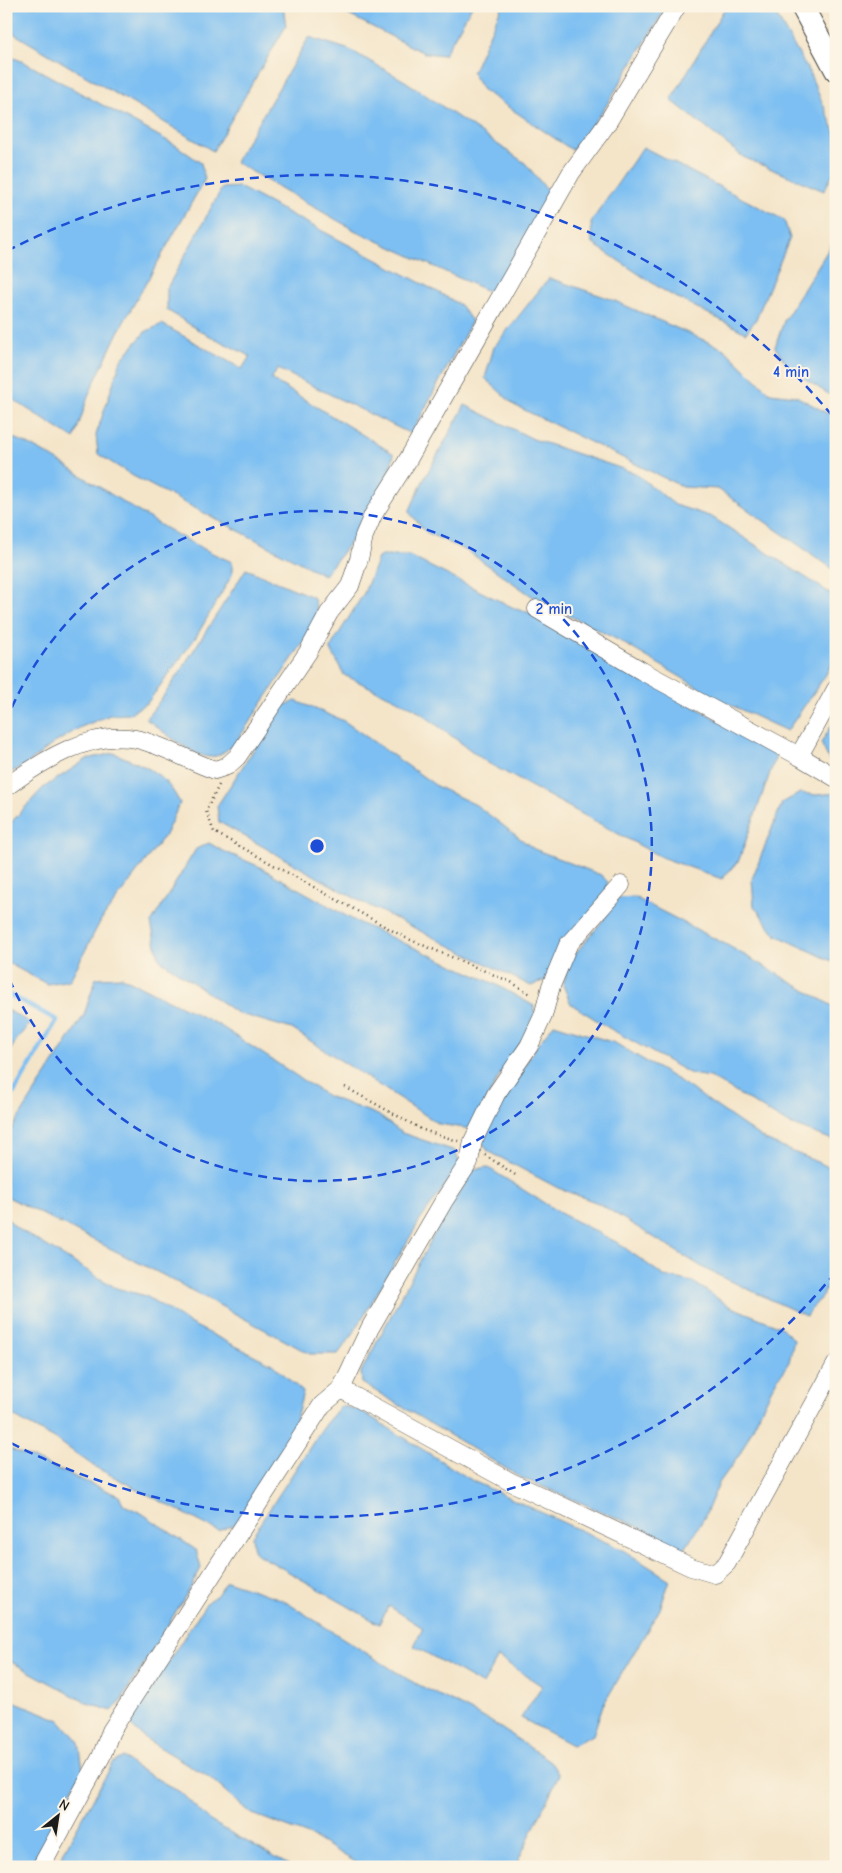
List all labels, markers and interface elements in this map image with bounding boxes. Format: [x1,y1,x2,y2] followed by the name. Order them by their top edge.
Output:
[773,363,809,381] text: 4 min
[536,600,572,618] text: 2 min
[308,837,326,855] centre of rings
[32,1790,82,1840] north arrow
[56,1796,72,1815] text: N

